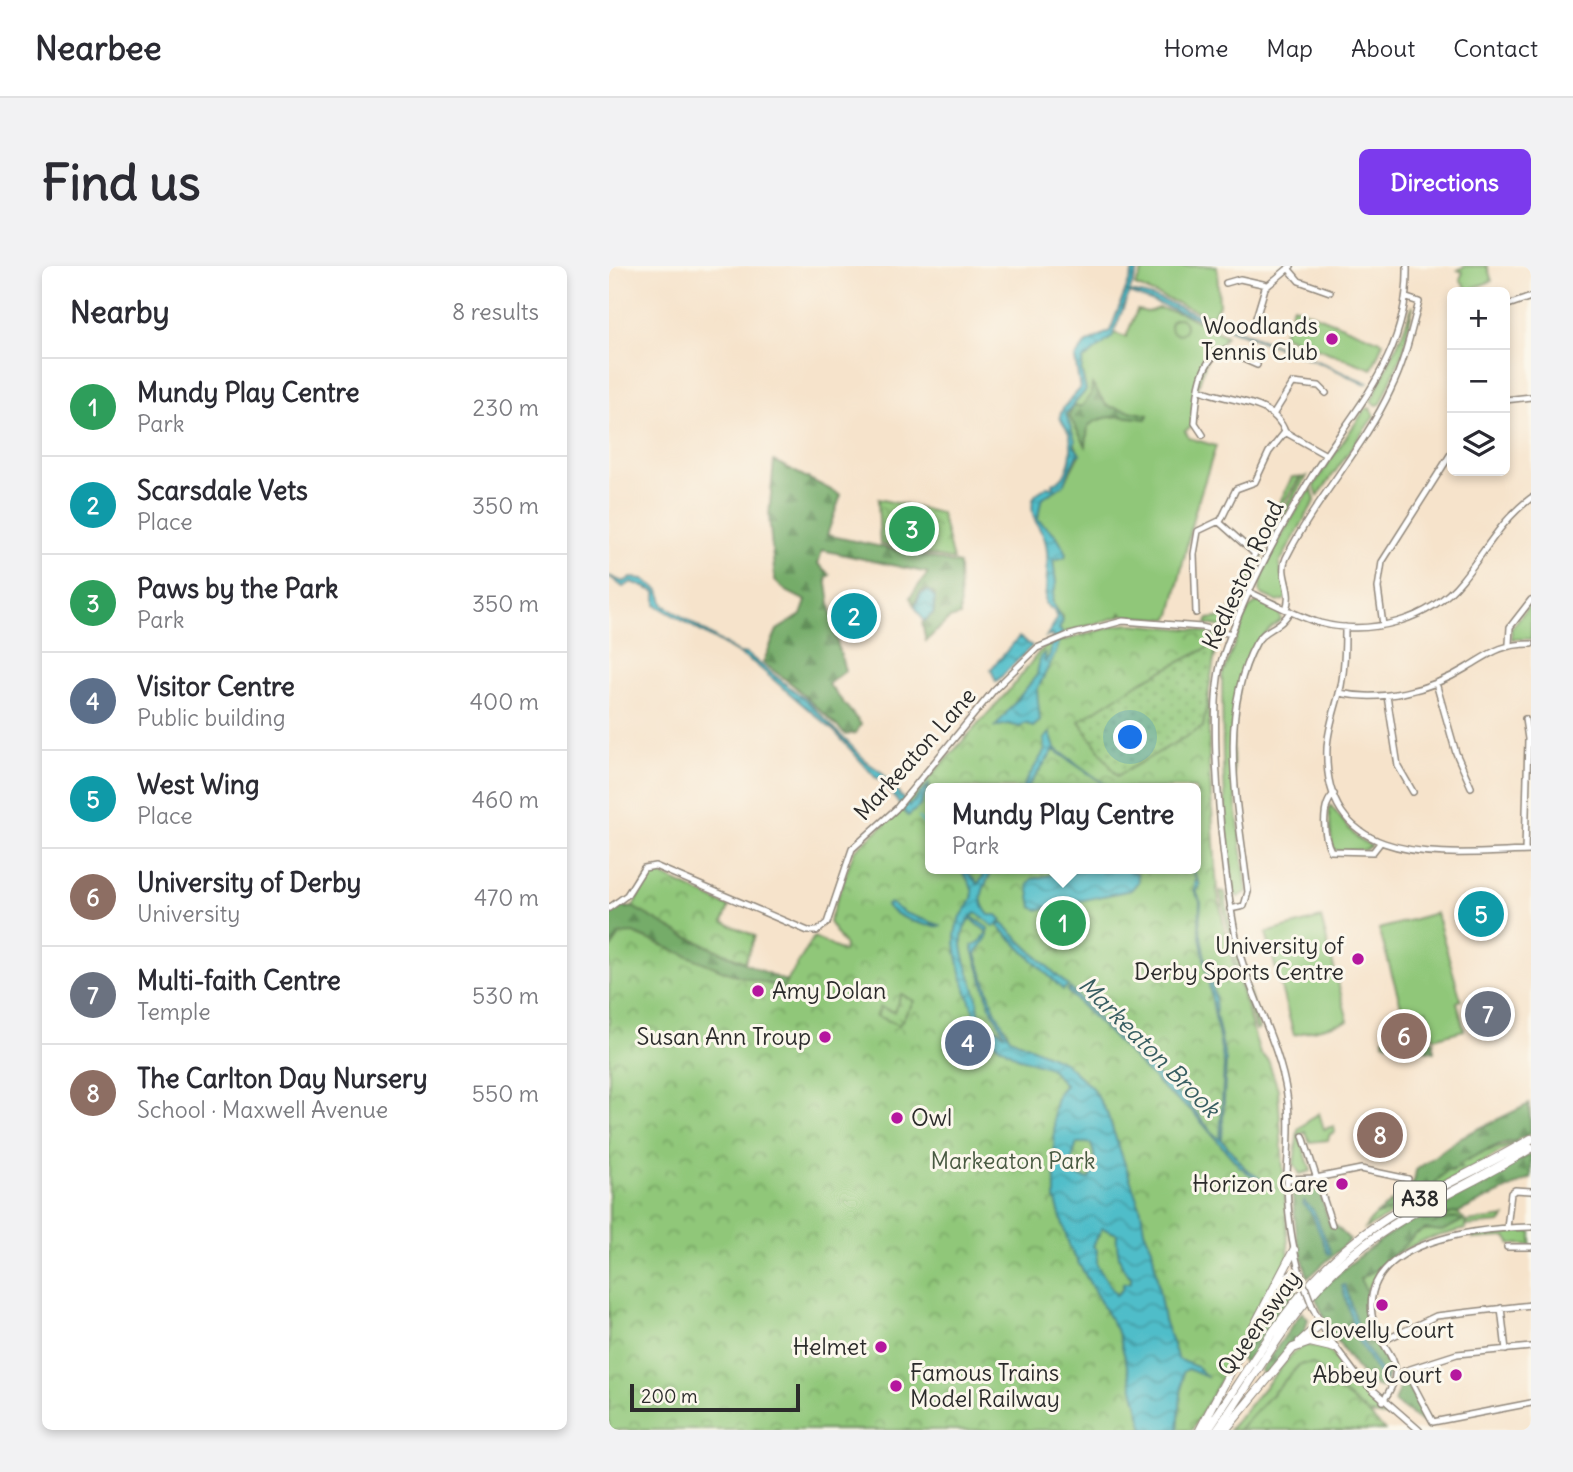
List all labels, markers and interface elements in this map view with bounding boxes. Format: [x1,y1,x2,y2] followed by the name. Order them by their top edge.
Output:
[35,27,161,69] text: Nearbee
[1164,33,1228,63] text: Home
[1266,33,1313,63] text: Map
[1351,33,1415,63] text: About
[1453,33,1538,63] text: Contact
[1359,149,1531,215] button: Directions
[42,152,200,213] text: Find us
[1447,287,1510,476] map controls
[1447,287,1510,350] button: +
[70,293,170,331] text: Nearby
[452,297,539,326] text: 8 results
[1201,311,1318,366] place label: Woodlands Tennis Club
[1324,331,1340,347] marker: Woodlands Tennis Club
[1447,350,1510,413] button: −
[137,376,359,409] text: Mundy Play Centre
[88,393,98,422] text: 1
[473,393,539,422] text: 230 m
[137,409,185,438] text: Park
[1447,413,1510,476] button: layers
[137,474,308,507] text: Scarsdale Vets
[87,491,99,520] text: 2
[472,491,539,520] text: 350 m
[1195,496,1290,654] street label: Kedleston Road
[889,503,935,555] pin: 3
[137,507,193,536] text: Place
[137,572,338,605] text: Paws by the Park
[86,589,100,618] text: 3
[472,589,539,618] text: 350 m
[831,590,877,642] pin: 2
[137,605,185,634] text: Park
[137,670,295,703] text: Visitor Centre
[847,681,982,826] street label: Markeaton Lane
[86,687,100,716] text: 4
[470,687,539,716] text: 400 m
[137,703,286,732] text: Public building
[1113,720,1147,754] your location
[137,768,260,801] text: West Wing
[925,783,1201,874] popup
[86,785,100,814] text: 5
[472,785,539,814] text: 460 m
[952,798,1174,831] text: Mundy Play Centre
[137,801,193,830] text: Place
[952,831,999,860] text: Park
[137,866,361,899] text: University of Derby
[86,883,100,912] text: 6
[474,883,539,912] text: 470 m
[1458,888,1504,940] pin: 5
[1040,897,1086,949] pin: 1
[137,899,240,928] text: University
[1134,931,1344,986] place label: University of Derby Sports Centre
[1350,951,1366,967] marker: University of Derby Sports Centre
[137,964,341,997] text: Multi-faith Centre
[1073,970,1228,1124] water label: Markeaton Brook
[772,976,886,1005] place label: Amy Dolan
[87,981,99,1010] text: 7
[472,981,539,1010] text: 530 m
[750,983,766,999] marker: Amy Dolan
[1465,988,1511,1040] pin: 7
[137,997,211,1026] text: Temple
[1381,1010,1427,1062] pin: 6
[945,1017,991,1069] pin: 4
[636,1022,811,1051] place label: Susan Ann Troup
[817,1029,833,1045] marker: Susan Ann Troup
[137,1062,428,1095] text: The Carlton Day Nursery
[86,1079,100,1108] text: 8
[472,1079,539,1108] text: 550 m
[137,1095,388,1124] text: School · Maxwell Avenue
[911,1103,952,1132] place label: Owl
[1357,1109,1403,1161] pin: 8
[889,1110,905,1126] marker: Owl
[930,1146,1096,1175] park label: Markeaton Park
[1192,1169,1328,1198] place label: Horizon Care
[1334,1176,1350,1192] marker: Horizon Care
[1394,1182,1446,1216] road number: A38
[1211,1264,1307,1381] street label: Queensway
[1374,1297,1390,1313] marker: Clovelly Court
[1310,1315,1454,1344] place label: Clovelly Court
[793,1332,867,1361] place label: Helmet
[873,1339,889,1355] marker: Helmet
[910,1358,1060,1413] place label: Famous Trains Model Railway
[1313,1360,1442,1389] place label: Abbey Court
[1448,1367,1464,1383] marker: Abbey Court
[888,1378,904,1394] marker: Famous Trains Model Railway
[630,1381,800,1413] scale bar
[641,1384,698,1408] text: 200 m

